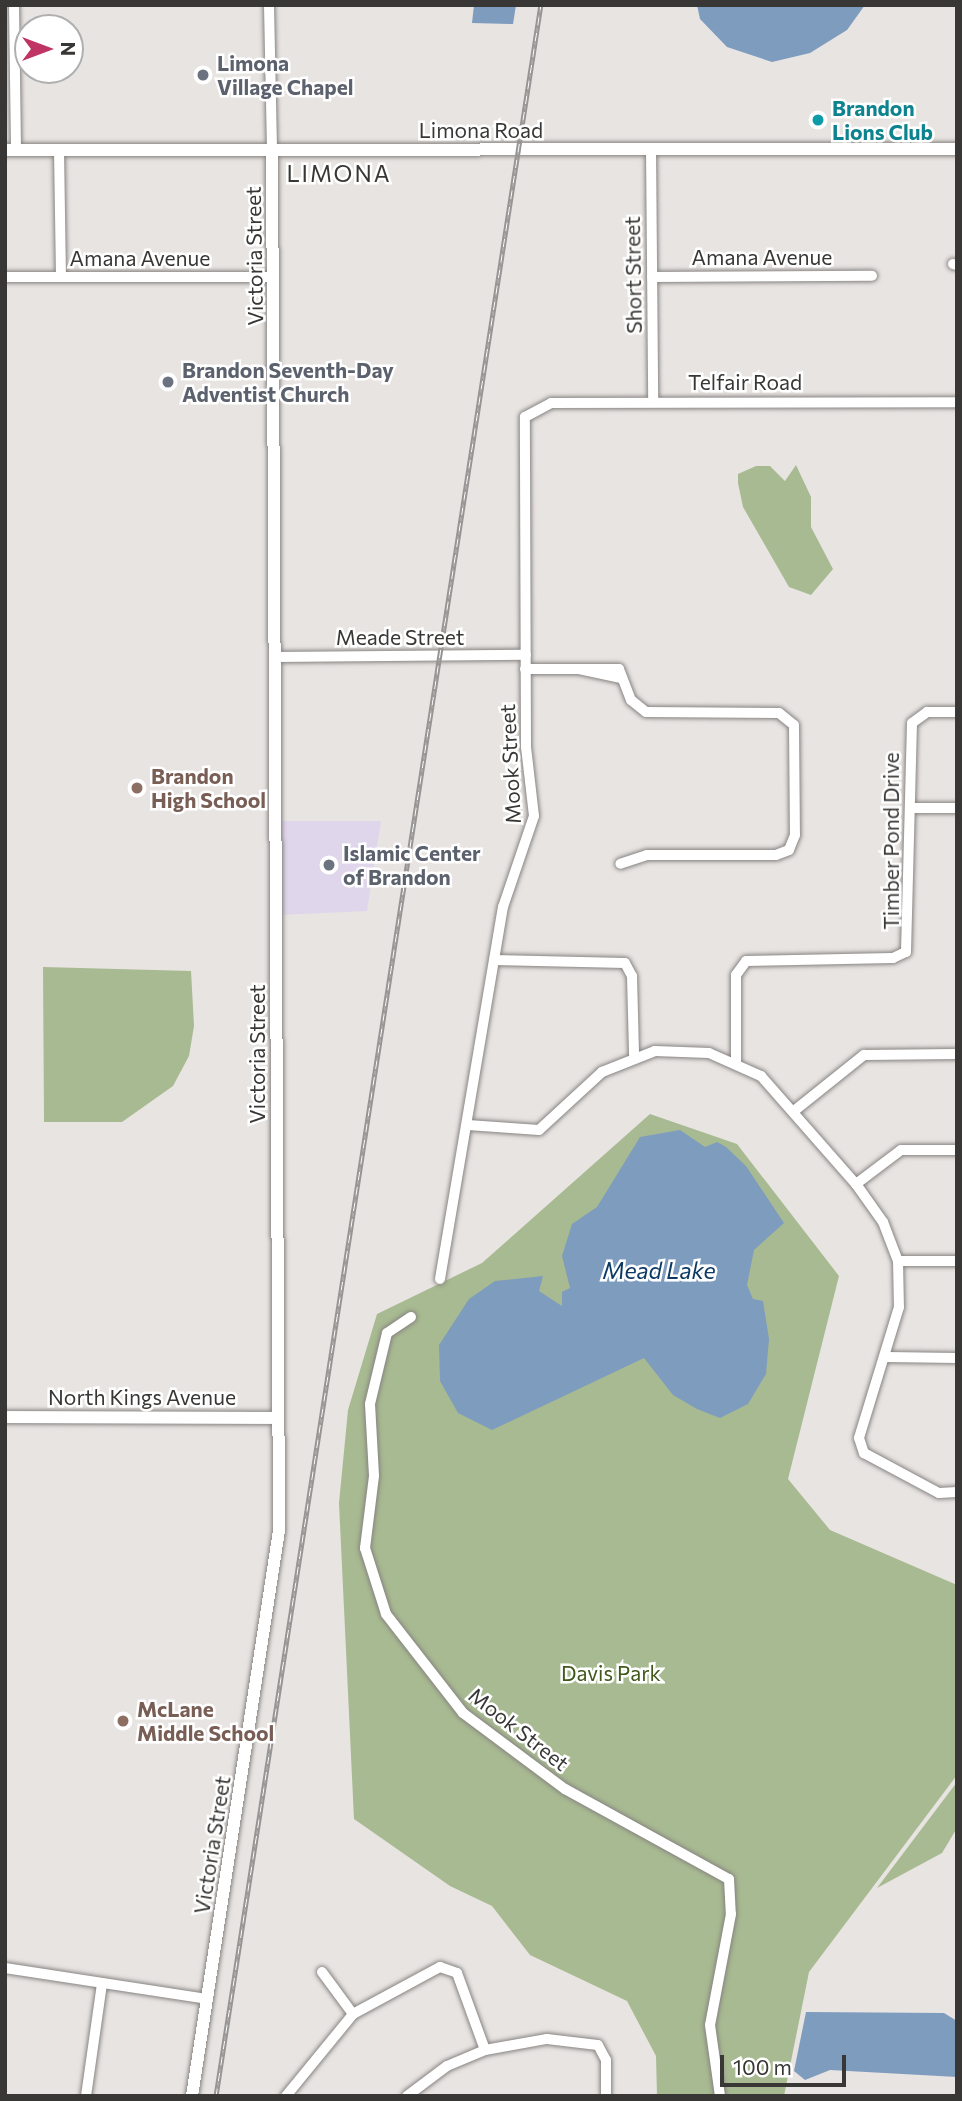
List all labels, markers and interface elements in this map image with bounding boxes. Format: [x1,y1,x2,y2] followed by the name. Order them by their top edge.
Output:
[14,14,84,84] north arrow
[57,42,80,56] text: N
[217,50,353,100] place label: Limona Village Chapel
[195,67,211,83] marker: Limona Village Chapel
[832,95,933,145] place label: Brandon Lions Club
[810,112,826,128] marker: Brandon Lions Club
[419,117,543,143] street label: Limona Road
[287,159,391,187] district label: LIMONA
[240,186,268,326] street label: Victoria Street
[619,216,647,334] street label: Short Street
[692,244,832,270] street label: Amana Avenue
[70,245,210,271] street label: Amana Avenue
[182,357,394,407] place label: Brandon Seventh-Day Adventist Church
[688,369,802,395] street label: Telfair Road
[160,374,176,390] marker: Brandon Seventh-Day Adventist Church
[336,624,464,650] street label: Meade Street
[494,703,526,825] street label: Mook Street
[878,752,904,930] street label: Timber Pond Drive
[151,763,266,813] place label: Brandon High School
[129,780,145,796] marker: Brandon High School
[343,840,481,890] place label: Islamic Center of Brandon
[321,857,337,873] marker: Islamic Center of Brandon
[244,984,270,1124] street label: Victoria Street
[602,1256,716,1284] water label: Mead Lake
[48,1384,236,1410] street label: North Kings Avenue
[561,1660,661,1686] park label: Davis Park
[464,1682,574,1776] street label: Mook Street
[137,1696,274,1746] place label: McLane Middle School
[115,1713,131,1729] marker: McLane Middle School
[189,1774,235,1916] street label: Victoria Street
[724,2042,850,2086] scale bar
[733,2054,792,2079] text: 100 m

